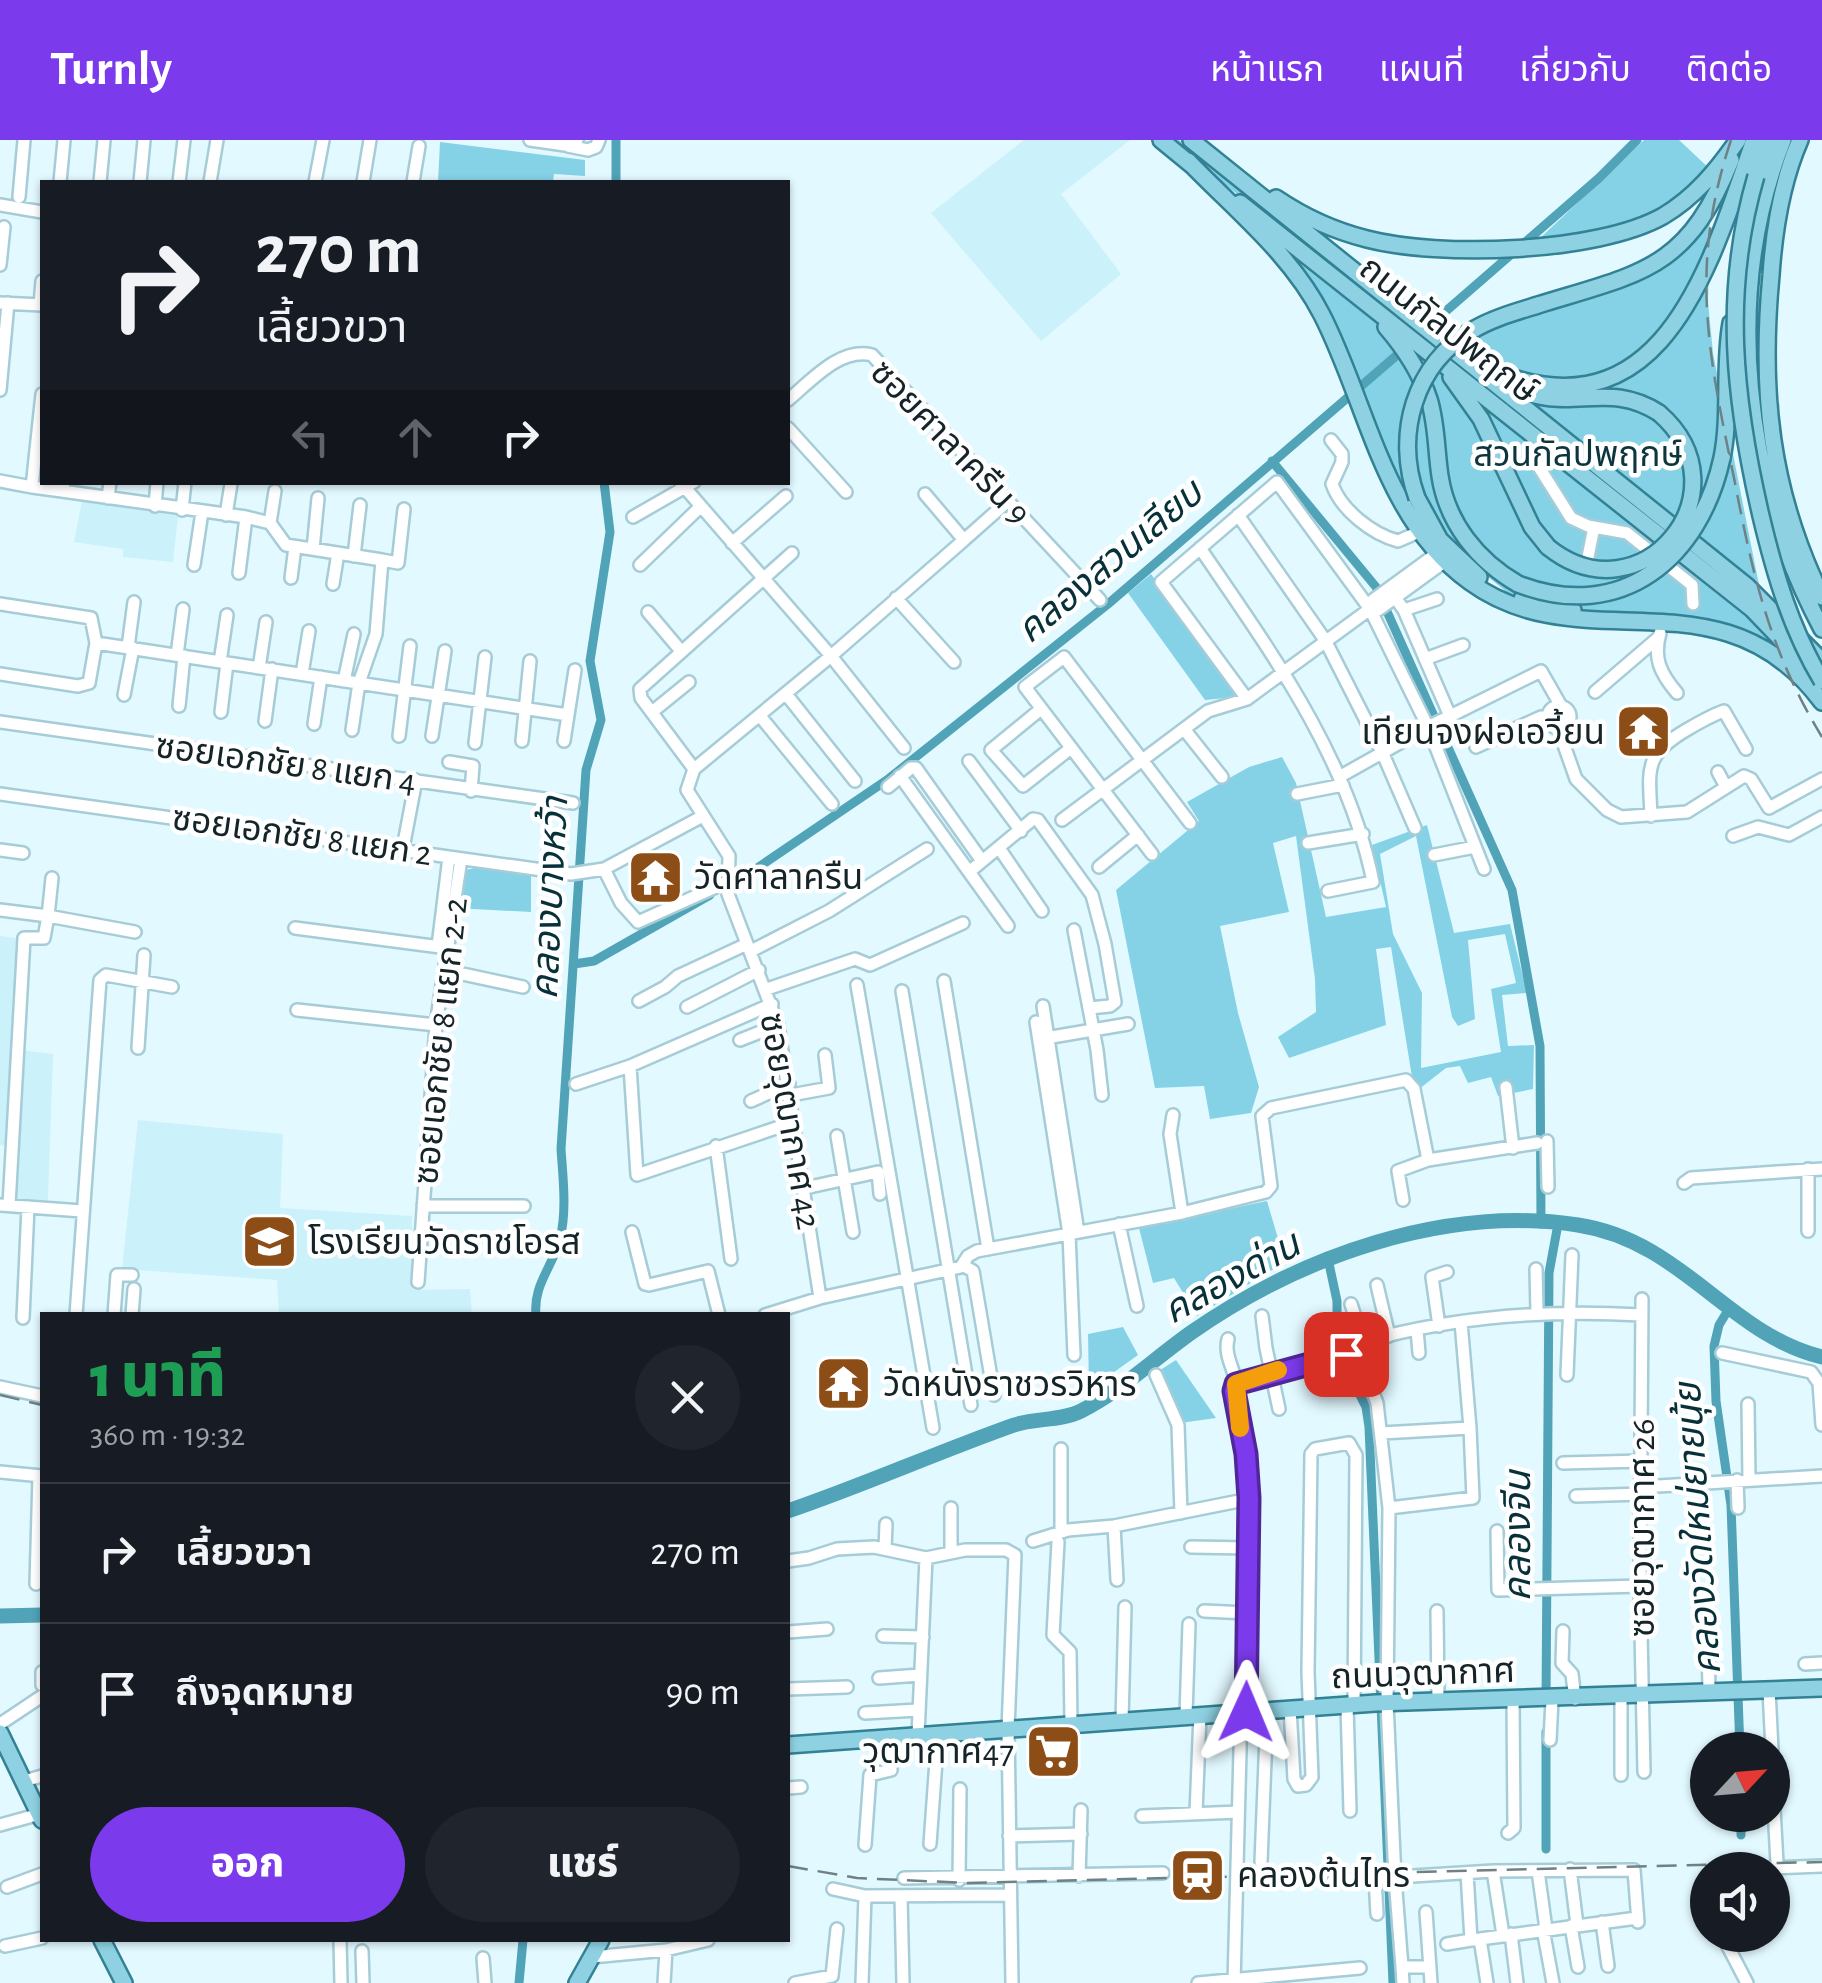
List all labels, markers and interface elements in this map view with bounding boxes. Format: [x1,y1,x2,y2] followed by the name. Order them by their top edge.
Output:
[50,46,172,94] text: Turnly
[1210,53,1324,88] text: หน้าแรก
[1379,53,1464,88] text: แผนที่
[1519,53,1631,88] text: เกี่ยวกับ
[1686,53,1772,88] text: ติดต่อ
[255,216,422,286] text: 270 m
[90,220,220,350] icon: right
[1353,249,1544,410] street label: ถนนกัลปพฤกษ์
[255,306,407,351] text: เลี้ยวขวา
[863,354,1037,532] street label: ซอยศาลาครืน 9
[283,410,338,465] icon: left
[388,410,443,465] icon: ahead
[493,410,548,465] icon: right
[1473,437,1683,473] park label: สวนกัลปพฤกษ์
[1010,472,1213,651] water label: คลองสวนเลียบ
[1614,702,1674,762] temple icon: เทียนจงฝอเอวี้ยน
[1361,708,1605,751] place label: เทียนจงฝอเอวี้ยน
[153,728,418,800] street label: ซอยเอกชัย 8 แยก 4
[525,794,575,1000] water label: คลองบางหว้า
[170,800,434,872] street label: ซอยเอกชัย 8 แยก 2
[625,847,685,907] temple icon: วัดศาลาครืน
[694,860,863,896] place label: วัดศาลาครืน
[408,896,474,1186] street label: ซอยเอกชัย 8 แยก 2-2
[751,1010,826,1233] street label: ซอยวุฒากาศ 42
[239,1212,299,1272] school or university icon: โรงเรียนวัดราชโอรส
[1156,1222,1309,1332] water label: คลองด่าน
[308,1224,581,1261] place label: โรงเรียนวัดราชโอรส
[1304,1312,1389,1397] pin
[1319,1327,1374,1382] icon: arrive
[635,1345,740,1450] button: close
[90,1348,226,1408] text: 1 นาที
[814,1354,874,1414] temple icon: วัดหนังราชวรวิหาร
[883,1367,1136,1403] place label: วัดหนังราชวรวิหาร
[1667,1379,1730,1676] water label: คลองวัดใหม่ยายนุ้ย
[90,1419,245,1451] text: 360 m · 19:32
[1626,1419,1663,1637] street label: ซอยวุฒากาศ 26
[1500,1468,1538,1601] water label: คลองจีน
[90,1526,145,1581] icon: right
[650,1534,740,1572] text: 270 m
[175,1535,312,1573] text: เลี้ยวขวา
[1330,1654,1516,1697] street label: ถนนวุฒากาศ
[1194,1660,1298,1764] position arrow
[90,1666,145,1721] icon: arrive
[665,1674,740,1712] text: 90 m
[175,1675,354,1713] text: ถึงจุดหมาย
[1023,1721,1083,1781] supermarket icon: วุฒากาศ47
[1690,1732,1790,1832] north arrow
[1690,1732,1790,1952] map controls
[862,1735,1014,1772] place label: วุฒากาศ47
[90,1807,405,1922] button: ออก
[425,1807,740,1922] button: แชร์
[1168,1845,1228,1905] station icon: คลองต้นไทร
[1690,1852,1790,1952] button: sound
[1237,1856,1410,1894] place label: คลองต้นไทร

